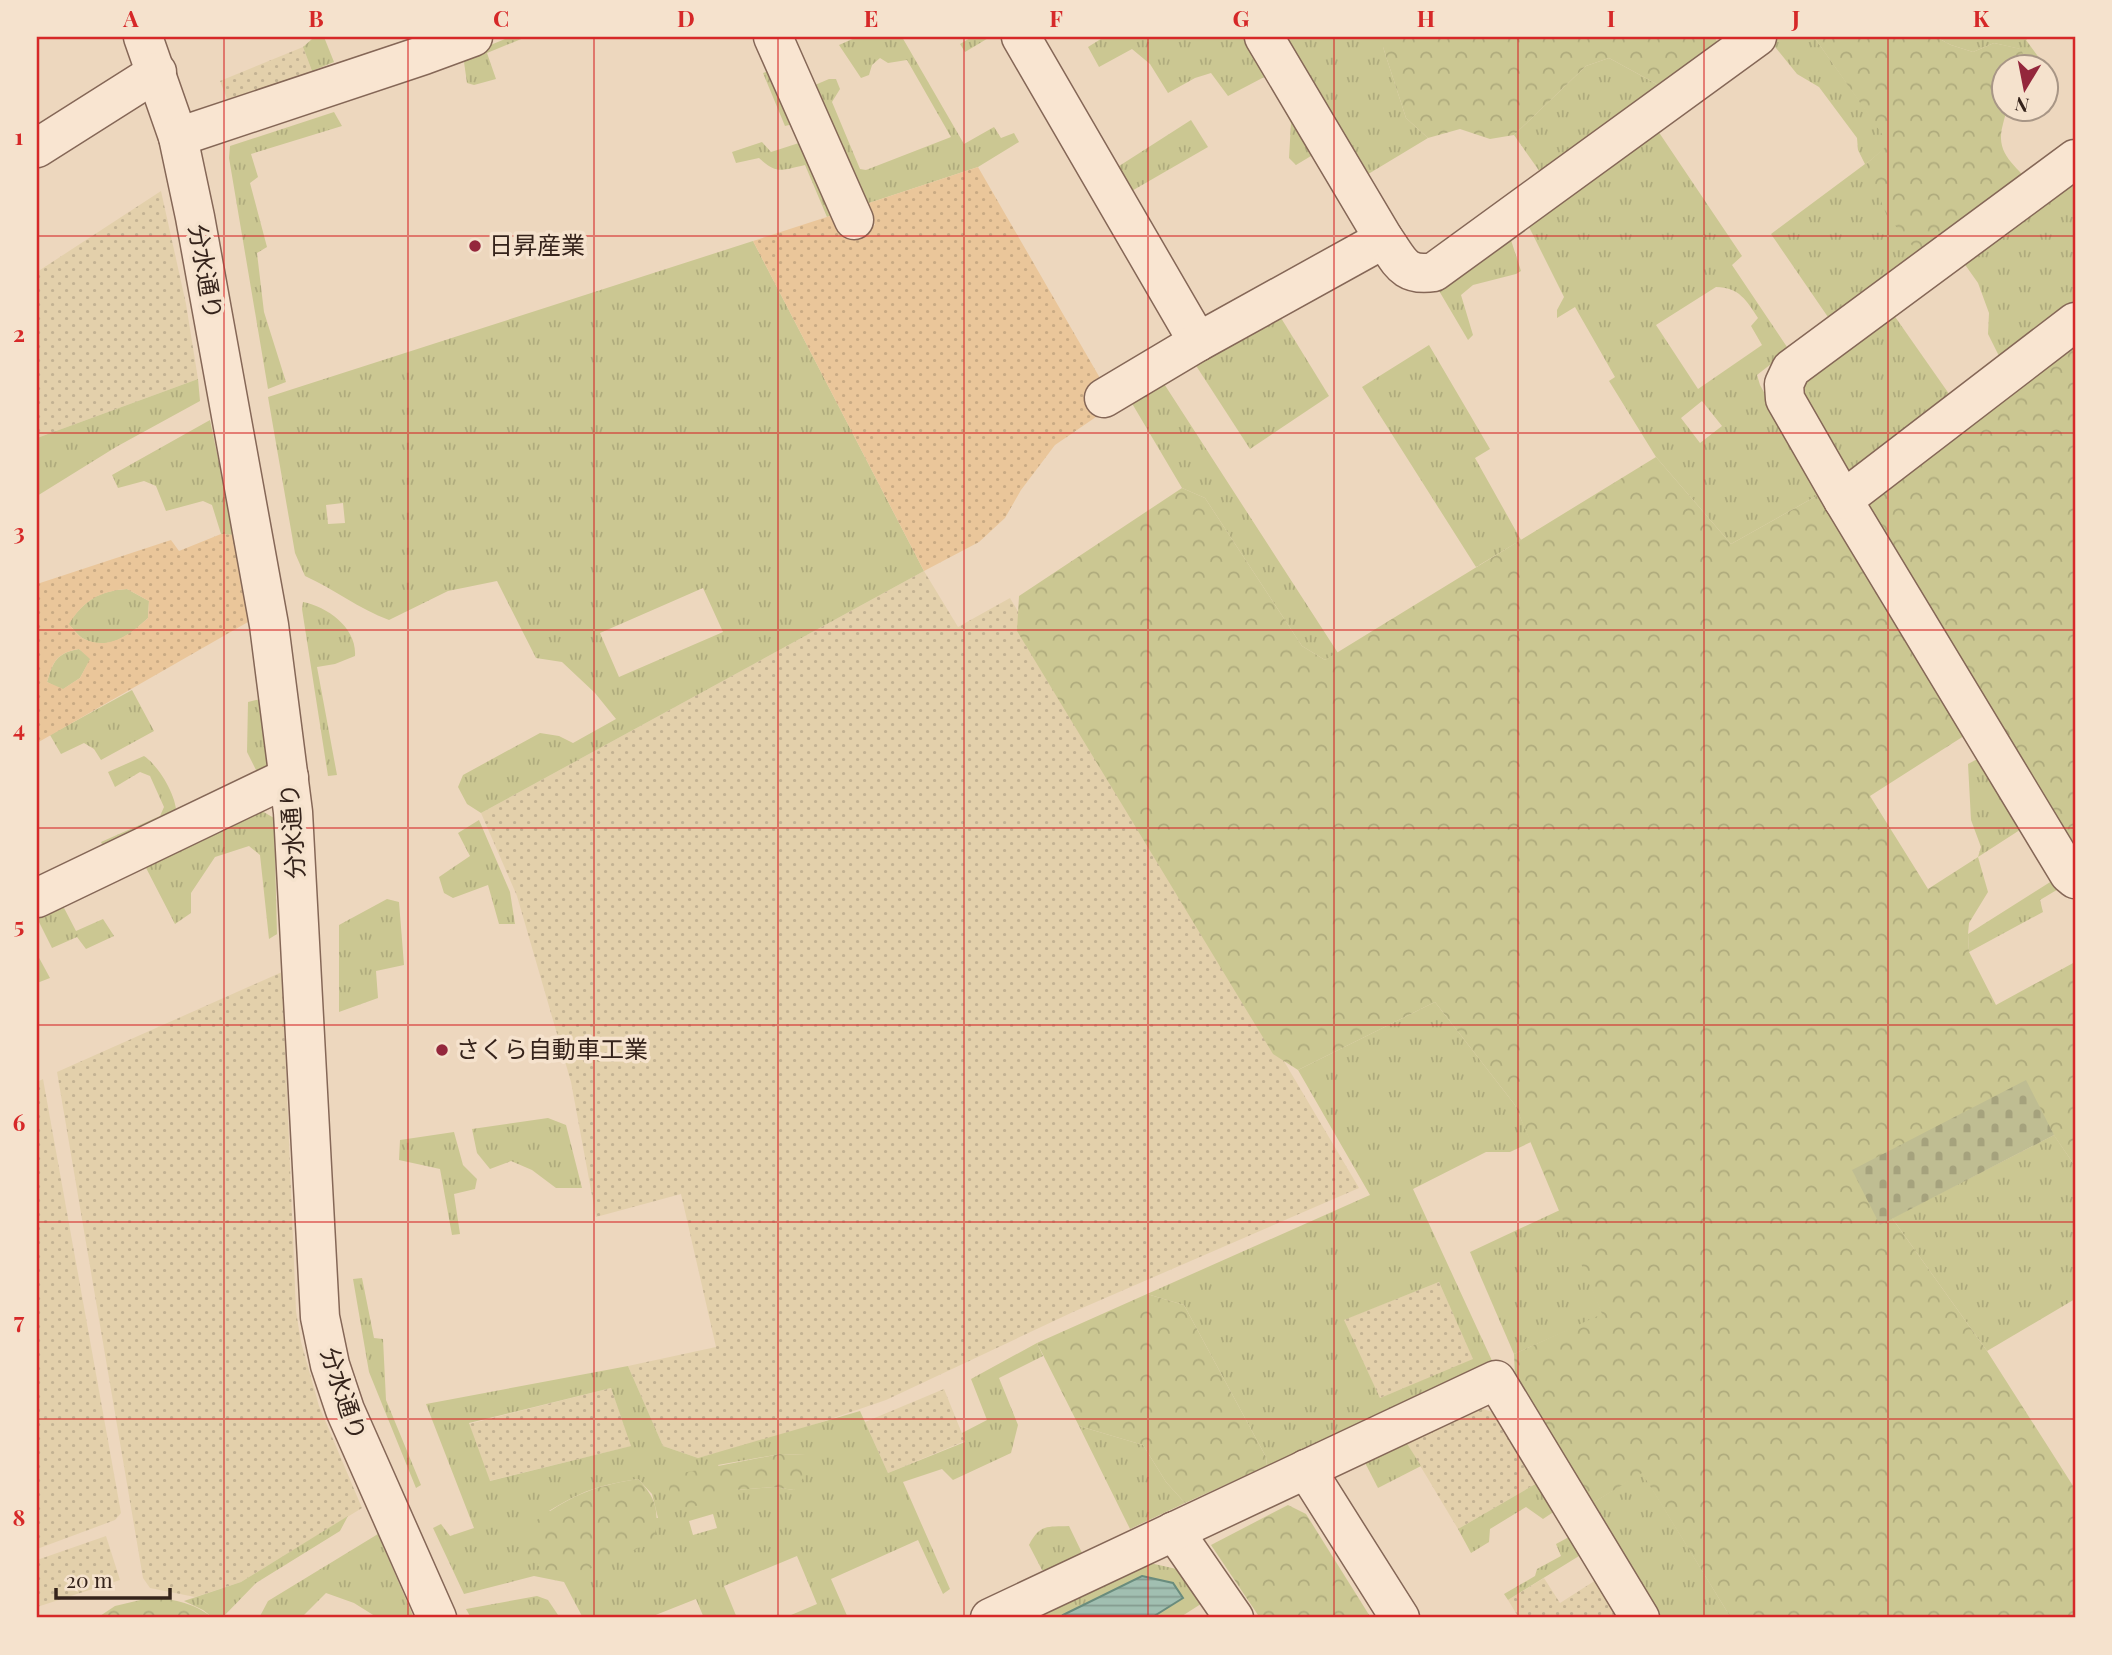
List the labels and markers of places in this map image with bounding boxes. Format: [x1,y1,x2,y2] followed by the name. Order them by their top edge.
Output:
[489,228,585,260] place label: 日昇産業
[467,238,483,254] marker: 日昇産業
[456,1032,648,1064] place label: さくら自動車工業
[434,1042,450,1058] marker: さくら自動車工業

